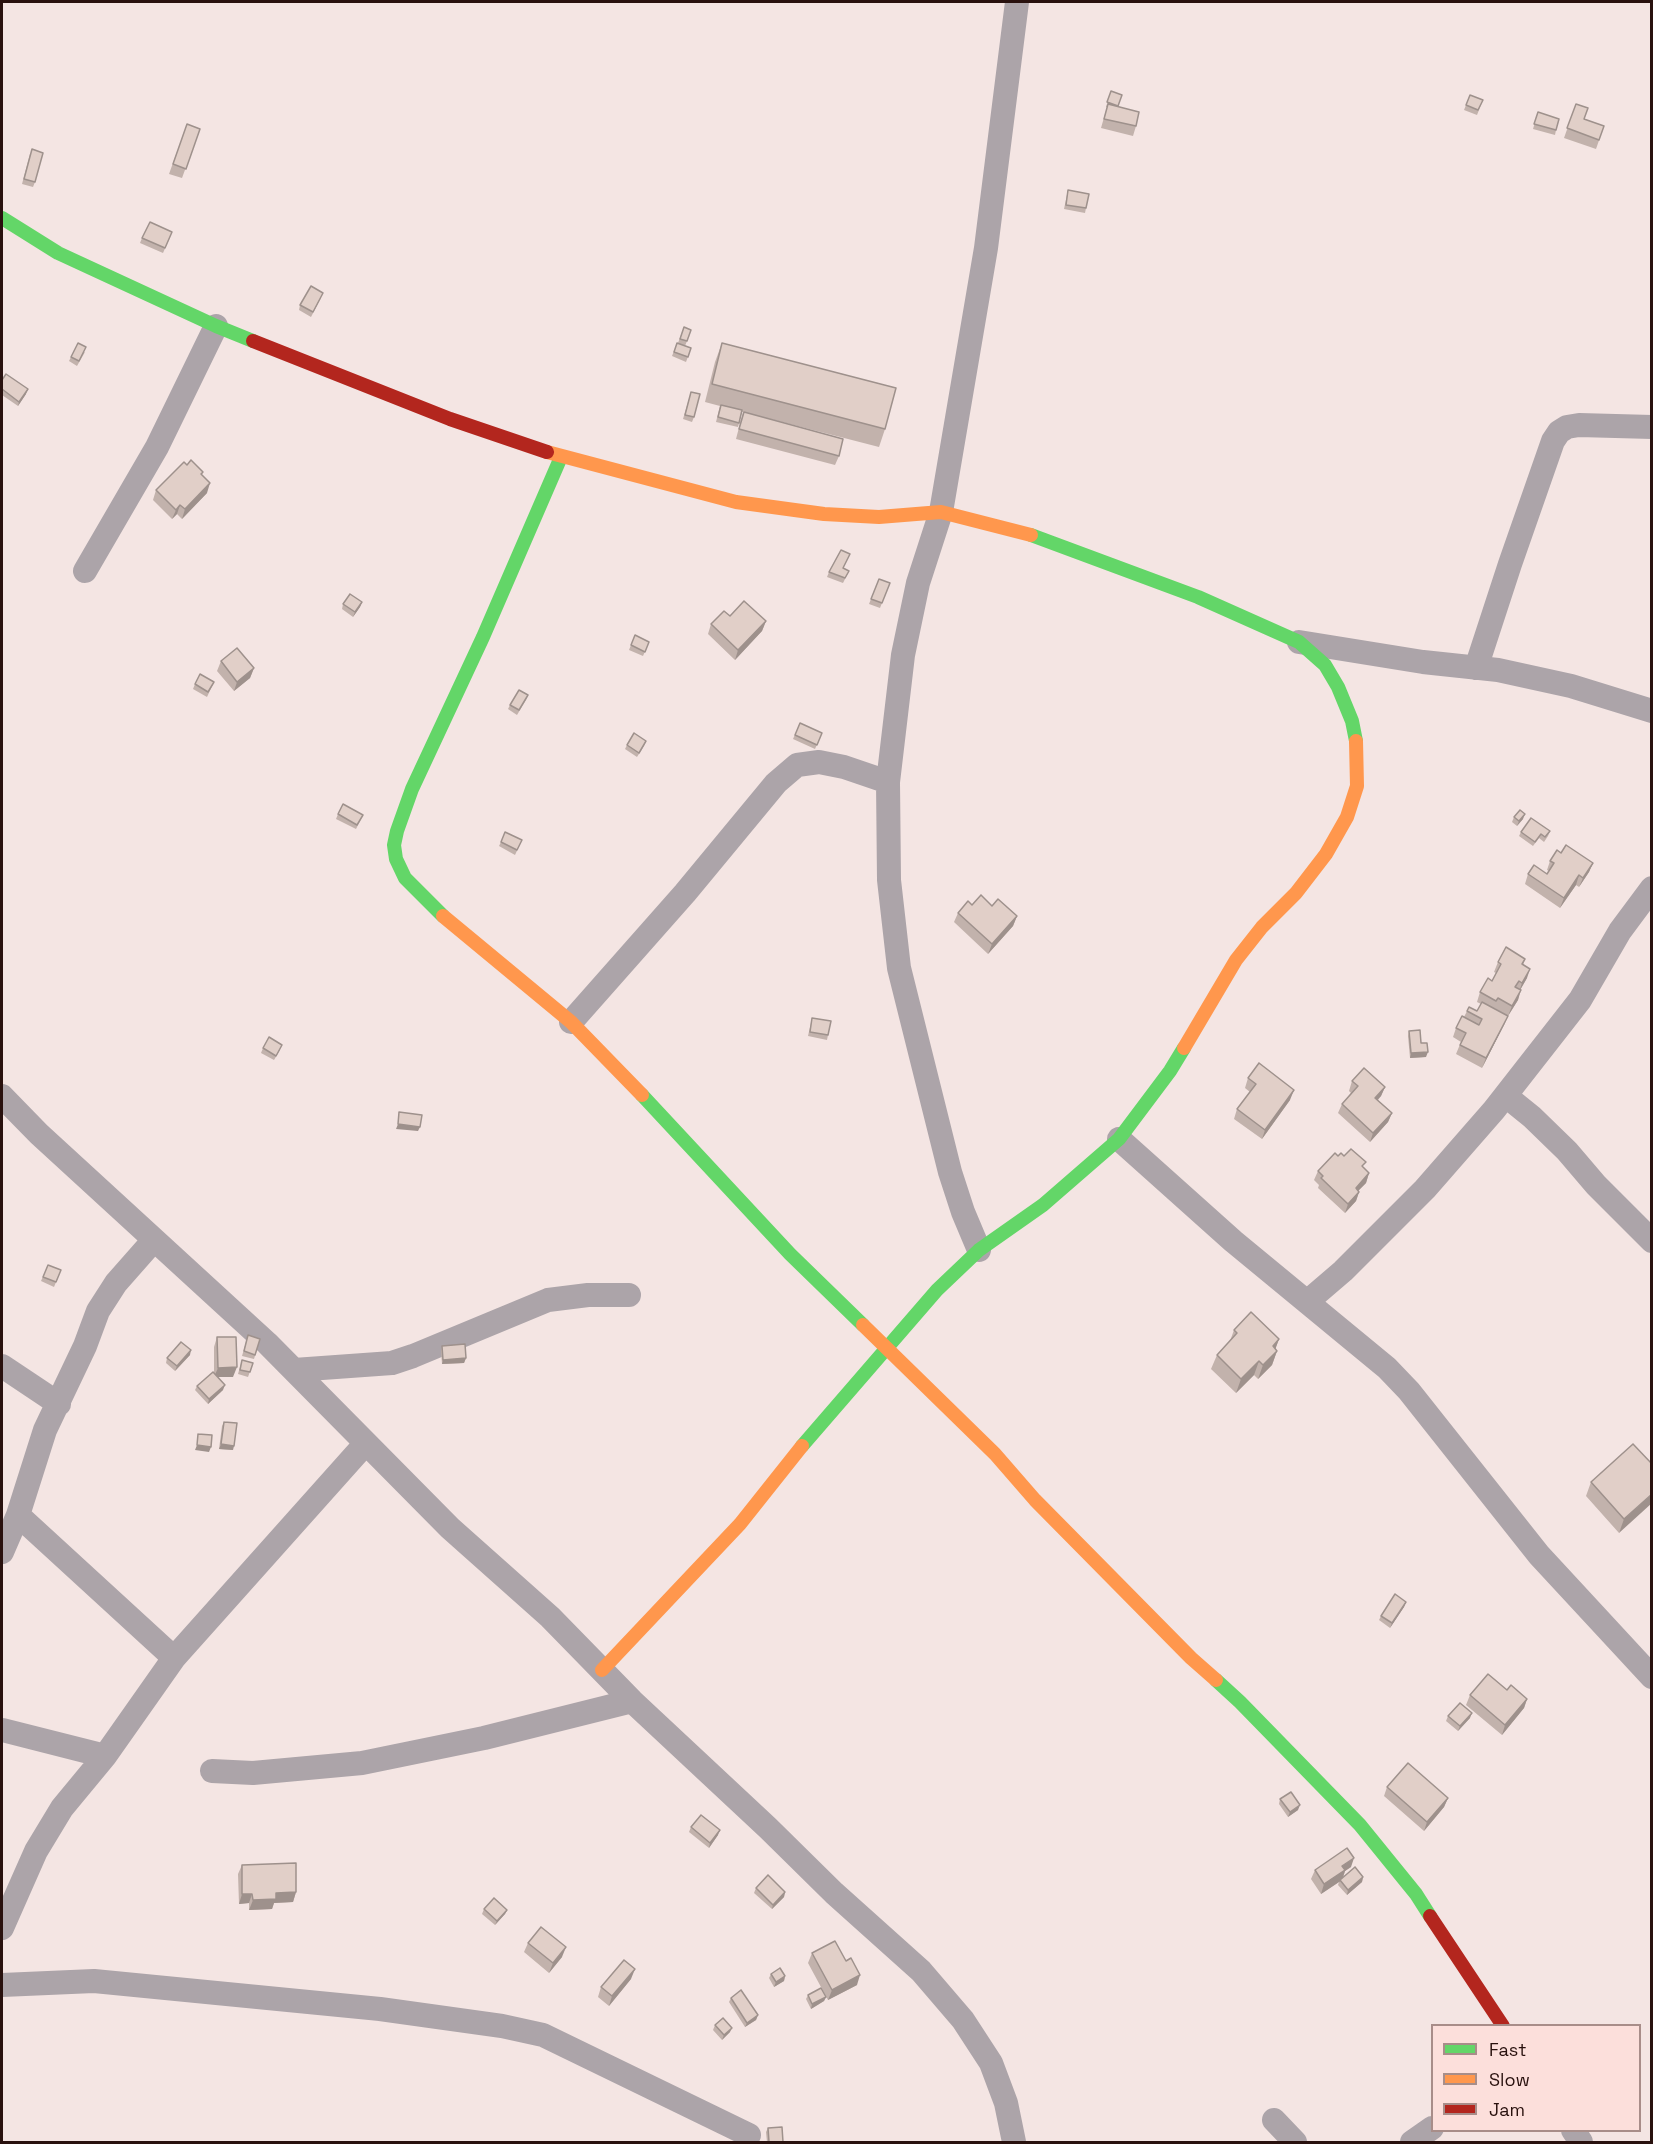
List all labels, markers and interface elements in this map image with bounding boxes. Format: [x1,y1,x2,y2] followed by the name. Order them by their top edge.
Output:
[1431,2024,1641,2132] legend
[1489,2038,1526,2061] text: Fast
[1489,2068,1530,2091] text: Slow
[1489,2098,1525,2121] text: Jam

